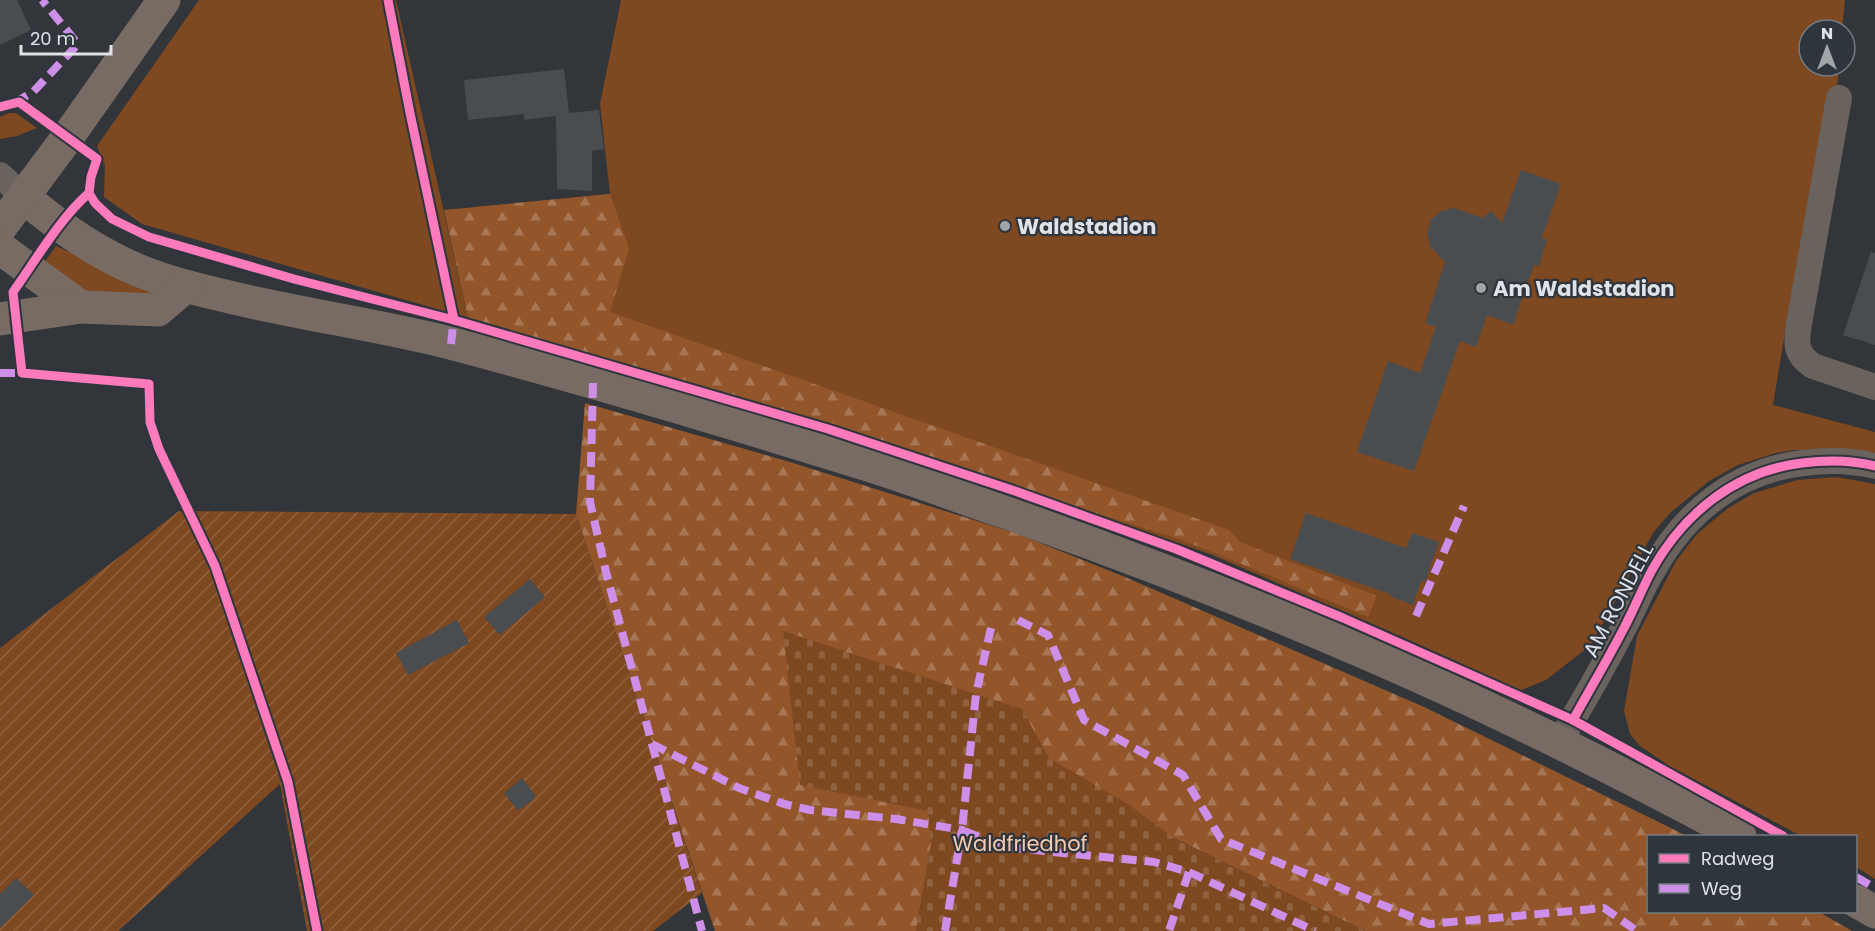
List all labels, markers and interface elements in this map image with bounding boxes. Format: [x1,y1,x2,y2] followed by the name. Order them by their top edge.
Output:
[21,18,111,56] scale bar
[1797,18,1857,78] north arrow
[1821,22,1833,45] text: N
[30,26,75,51] text: 20 m
[1017,212,1156,241] place label: Waldstadion
[998,219,1012,233] marker: Waldstadion
[1493,274,1674,303] place label: Am Waldstadion
[1474,281,1488,295] marker: Am Waldstadion
[1576,538,1660,662] street label: AM RONDELL
[953,829,1088,858] park label: Waldfriedhof
[1647,835,1857,913] legend
[1701,846,1774,871] text: Radweg
[1701,876,1742,901] text: Weg

